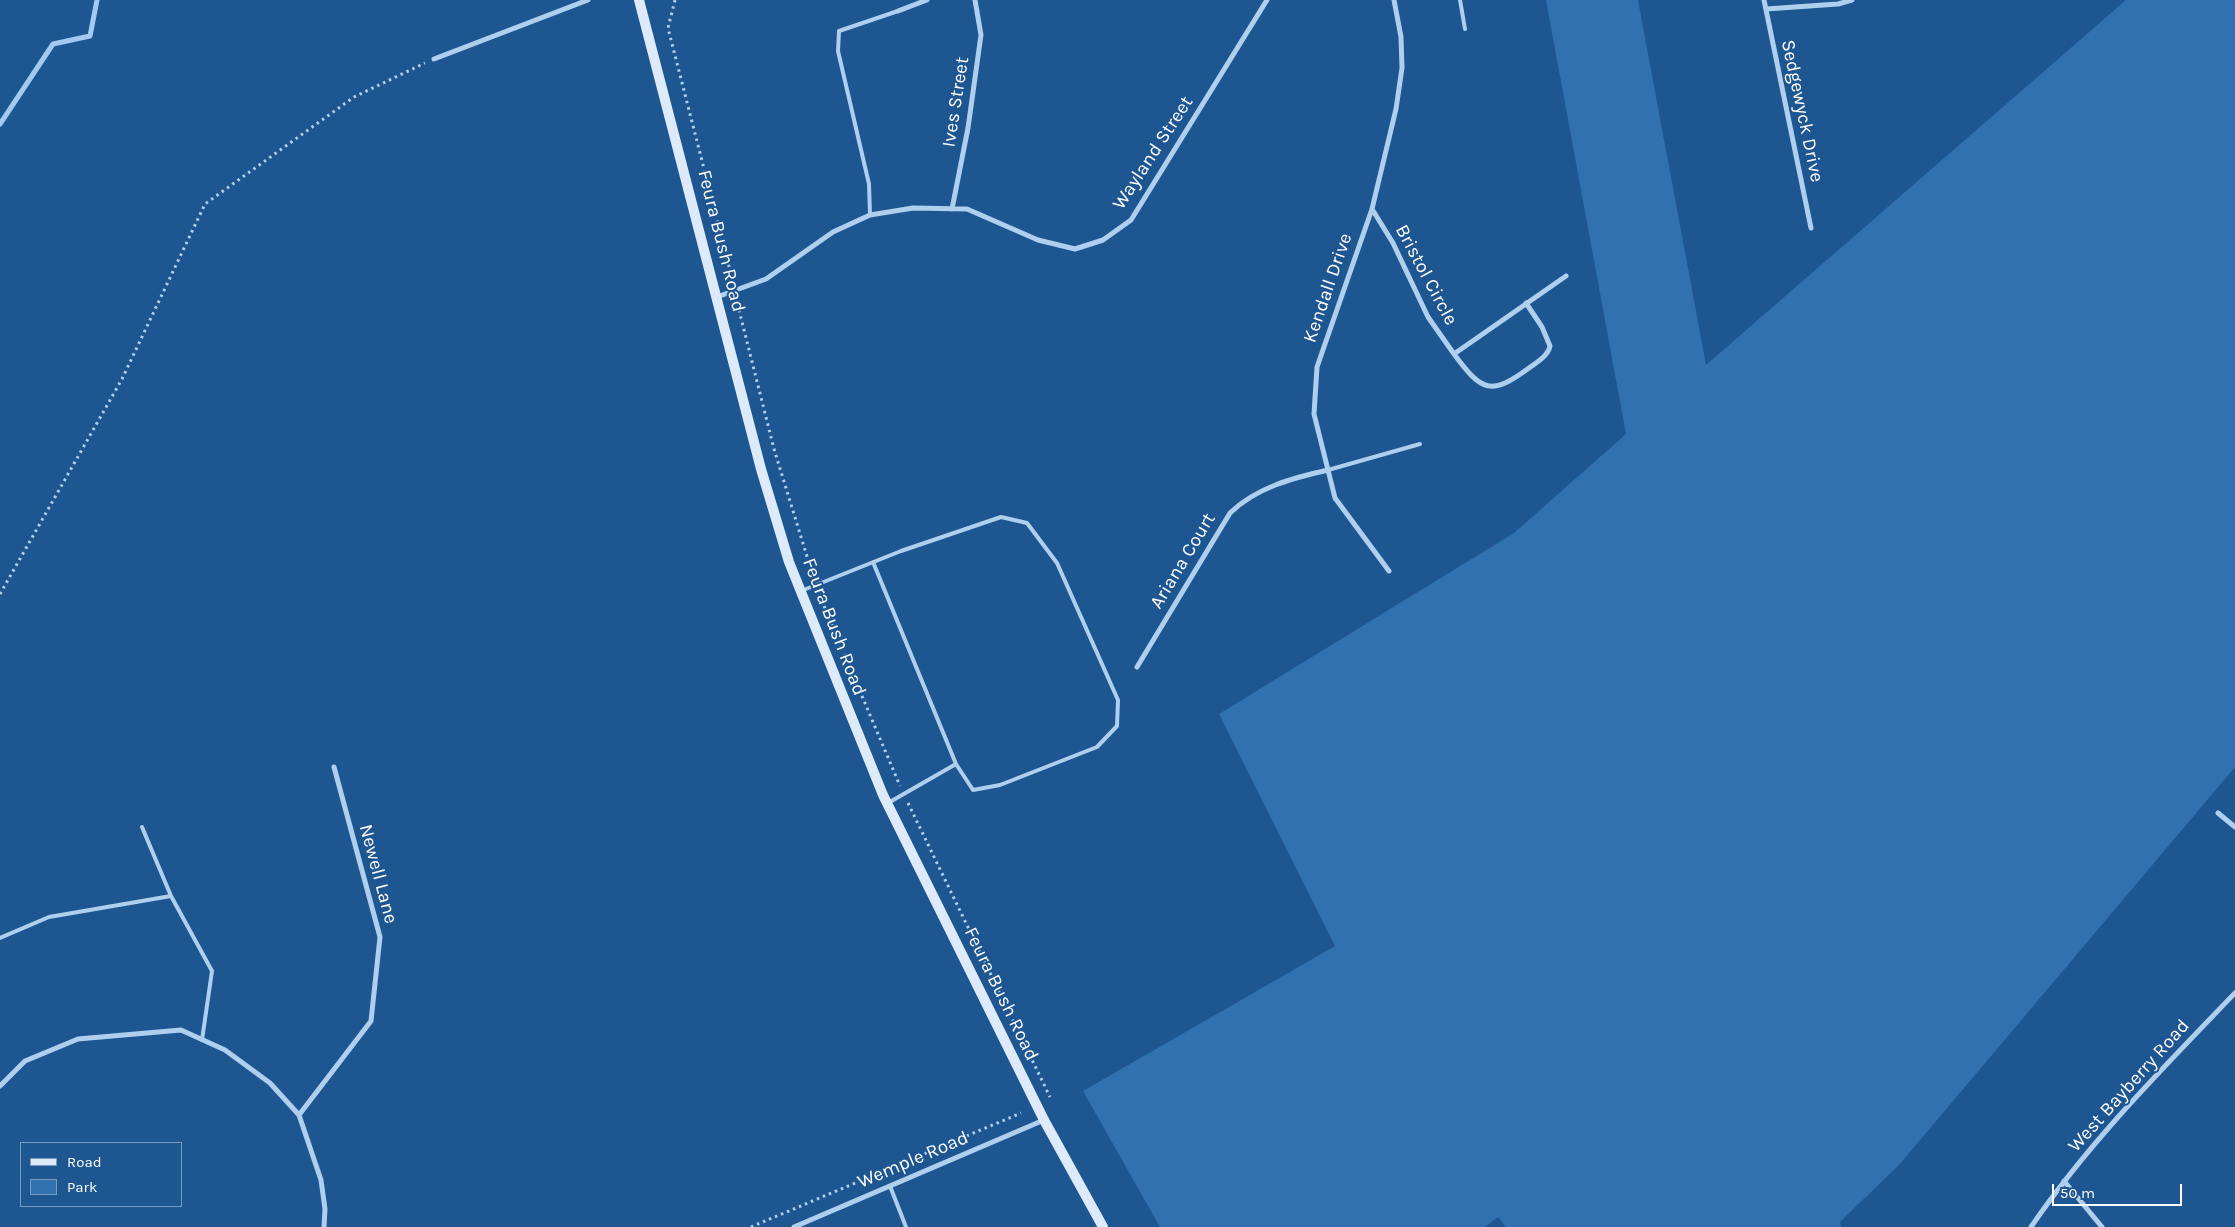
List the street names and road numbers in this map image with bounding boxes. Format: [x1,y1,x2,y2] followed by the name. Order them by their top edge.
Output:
[1776,38,1828,184] street label: Sedgewyck Drive
[938,55,974,149] street label: Ives Street
[1108,92,1198,214] street label: Wayland Street
[692,168,750,314] street label: Feura Bush Road
[1390,221,1462,329] street label: Bristol Circle
[1299,230,1357,346] street label: Kendall Drive
[1145,509,1221,613] street label: Ariana Court
[797,555,871,699] street label: Feura Bush Road
[354,822,402,926] street label: Newell Lane
[959,924,1043,1064] street label: Feura Bush Road
[2063,1015,2195,1157] street label: West Bayberry Road
[854,1126,972,1194] street label: Wemple Road

